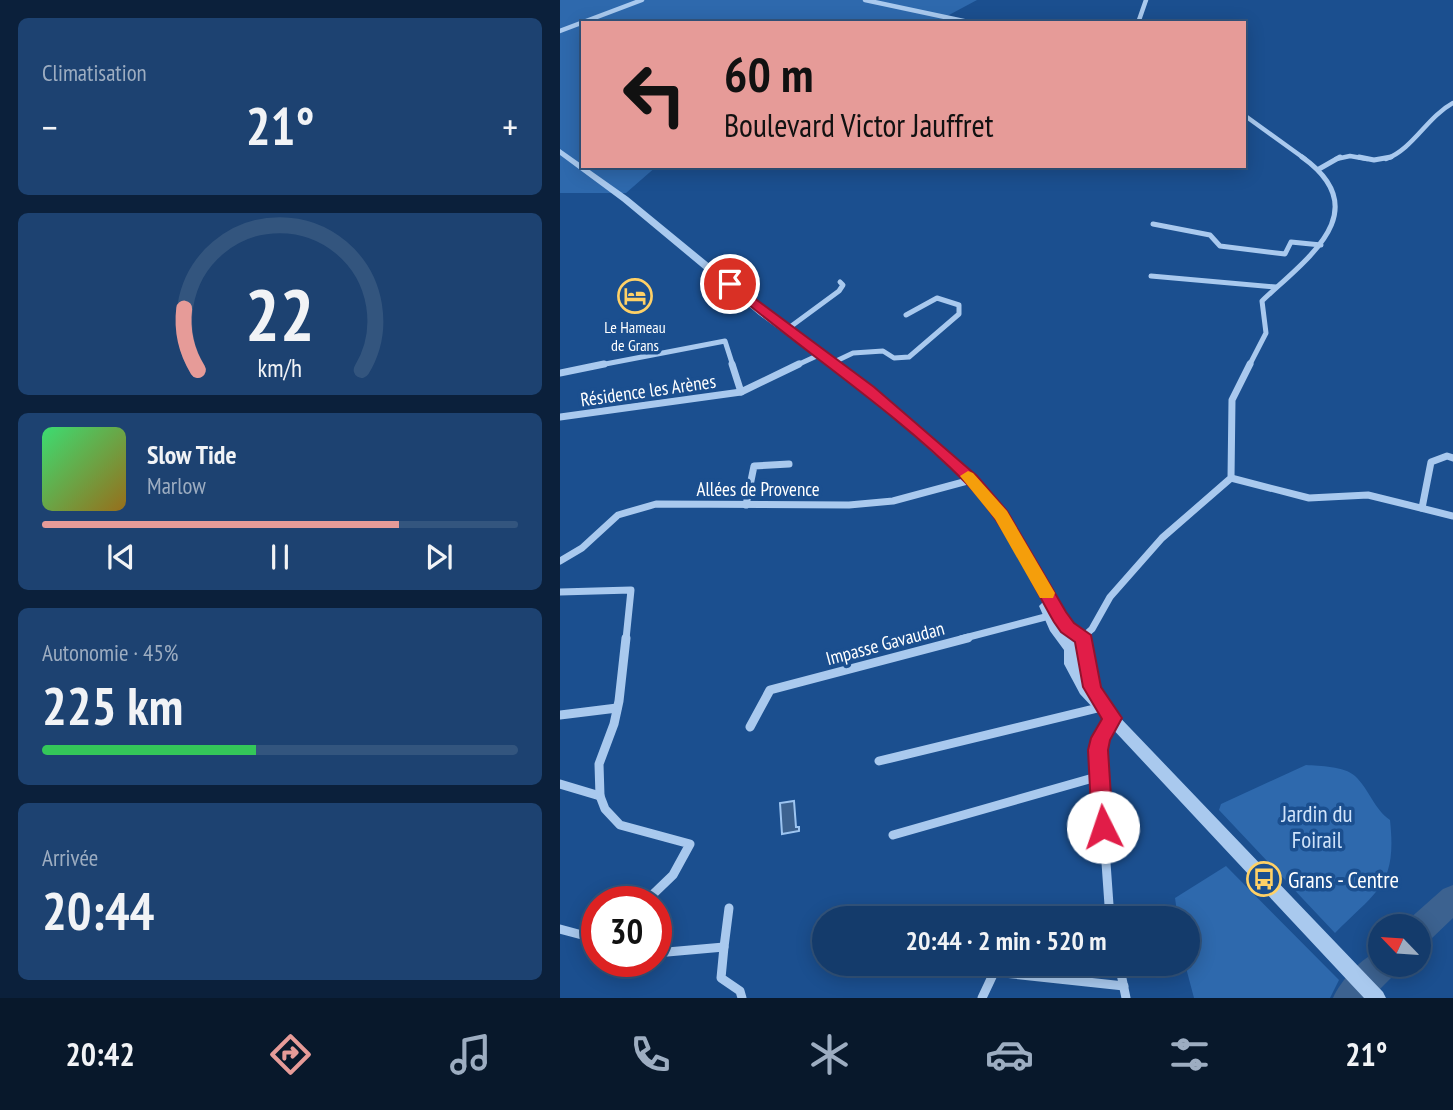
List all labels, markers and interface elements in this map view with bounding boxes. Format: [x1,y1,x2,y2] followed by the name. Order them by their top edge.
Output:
[724,42,813,106] text: 60 m
[609,49,700,140] icon: left
[42,58,147,87] text: Climatisation
[246,92,314,159] text: 21°
[42,102,58,151] text: −
[502,102,518,151] text: +
[724,104,993,146] text: Boulevard Victor Jauffret
[700,254,760,314] pin
[711,265,749,303] icon: arrive
[245,266,315,360] text: 22
[616,277,654,315] hotel icon: Le Hameau de Grans
[604,317,666,355] place label: Le Hameau de Grans
[258,352,302,384] text: km/h
[579,369,717,411] street label: Résidence les Arènes
[147,438,237,471] text: Slow Tide
[147,471,206,500] text: Marlow
[696,477,820,501] street label: Allées de Provence
[102,538,140,576] icon: previous
[261,538,299,576] icon: pause
[420,538,458,576] icon: next
[823,616,947,670] street label: Impasse Gavaudan
[42,638,178,667] text: Autonomie · 45%
[42,672,183,739] text: 225 km
[1066,790,1140,864] position arrow
[1281,799,1352,854] park label: Jardin du Foirail
[42,843,98,872] text: Arrivée
[1245,860,1283,898] bus stop icon: Grans - Centre
[1288,865,1399,894] place label: Grans - Centre
[42,877,154,944] text: 20:44
[581,886,672,977] speed limit sign: 30
[1368,914,1432,976] north arrow
[1368,914,1431,977] map controls
[906,924,1106,957] text: 20:44 · 2 min · 520 m
[266,1030,315,1079] icon: directions
[446,1030,495,1079] icon: music
[626,1030,675,1079] icon: phone
[805,1030,854,1079] icon: climate
[985,1030,1034,1079] icon: car
[1165,1030,1214,1079] icon: filters
[65,1033,135,1075] text: 20:42
[1345,1033,1388,1075] text: 21°

